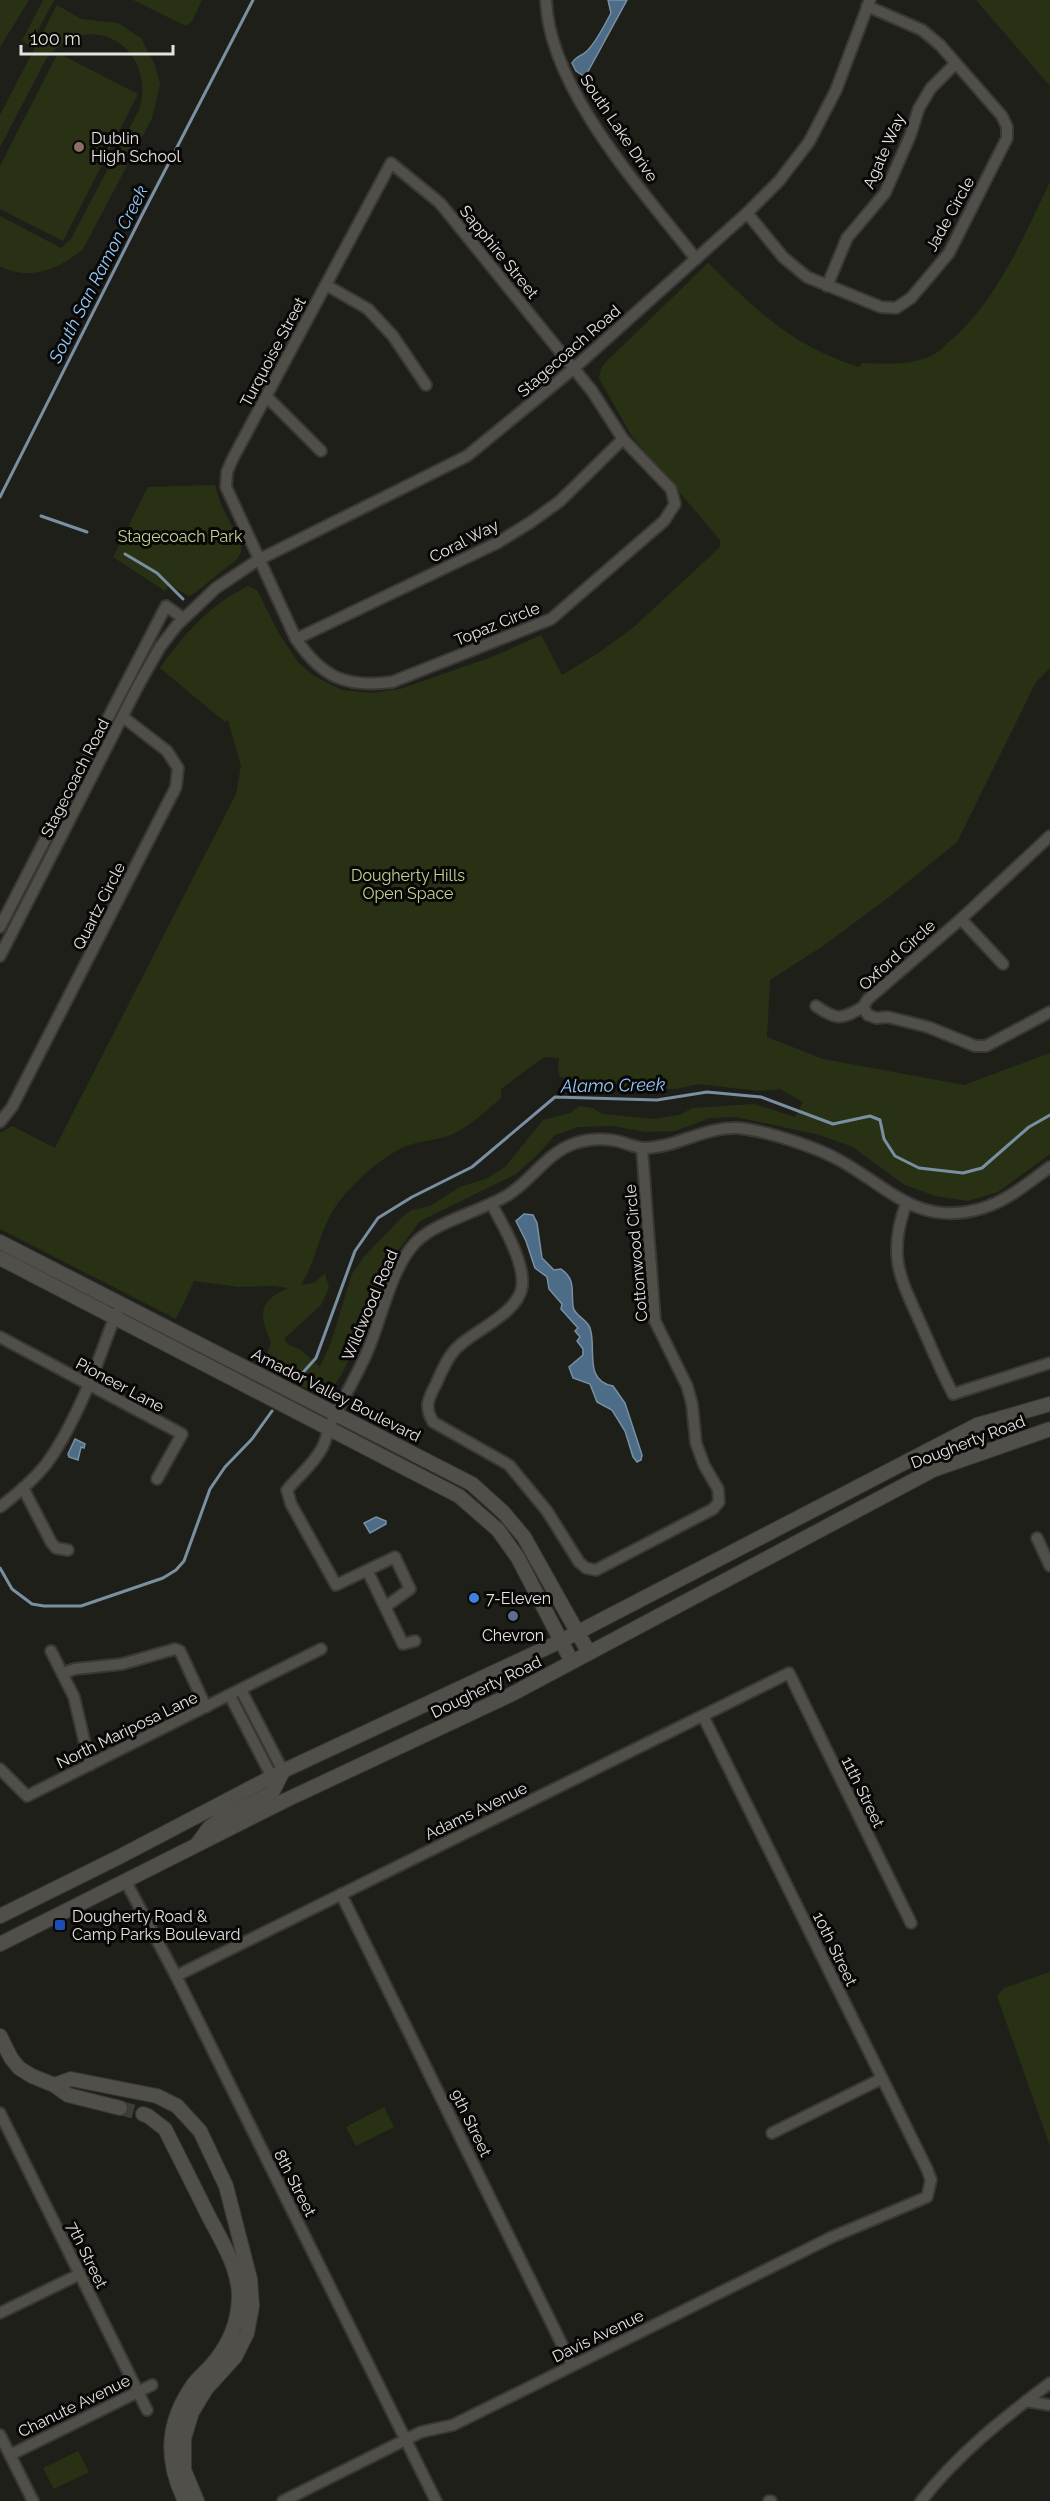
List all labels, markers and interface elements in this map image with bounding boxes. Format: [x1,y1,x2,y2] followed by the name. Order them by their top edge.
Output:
[21,18,172,56] scale bar
[30,28,81,49] text: 100 m
[576,71,662,185] street label: South Lake Drive
[859,110,909,192] street label: Agate Way
[91,129,181,166] place label: Dublin High School
[72,140,86,154] marker: Dublin High School
[922,174,978,254] street label: Jade Circle
[44,181,152,367] water label: South San Ramon Creek
[456,202,543,303] street label: Sapphire Street
[236,293,310,410] street label: Turquoise Street
[514,301,624,401] street label: Stagecoach Road
[426,515,502,567] street label: Coral Way
[118,527,243,546] park label: Stagecoach Park
[452,598,542,650] street label: Topaz Circle
[37,716,113,840] street label: Stagecoach Road
[69,859,129,953] street label: Quartz Circle
[351,866,465,903] park label: Dougherty Hills Open Space
[855,916,939,994] street label: Oxford Circle
[560,1074,666,1096] water label: Alamo Creek
[621,1184,651,1322] street label: Cottonwood Circle
[338,1247,402,1363] street label: Wildwood Road
[248,1344,424,1446] street label: Amador Valley Boulevard
[73,1354,167,1416] street label: Pioneer Lane
[908,1411,1028,1473] street label: Dougherty Road
[486,1589,551,1608] place label: 7-Eleven
[467,1591,481,1605] marker: 7-Eleven
[506,1609,520,1623] marker: Chevron
[482,1626,544,1645] place label: Chevron
[428,1652,544,1722] street label: Dougherty Road
[53,1688,201,1772] street label: North Mariposa Lane
[838,1753,889,1831] street label: 11th Street
[422,1778,530,1844] street label: Adams Avenue
[72,1907,240,1944] place label: Dougherty Road & Camp Parks Boulevard
[809,1909,861,1990] street label: 10th Street
[53,1918,67,1932] marker: Dougherty Road & Camp Parks Boulevard
[447,2086,496,2160] street label: 9th Street
[270,2146,320,2220] street label: 8th Street
[63,2219,112,2292] street label: 7th Street
[549,2306,647,2366] street label: Davis Avenue
[15,2371,133,2441] street label: Chanute Avenue

